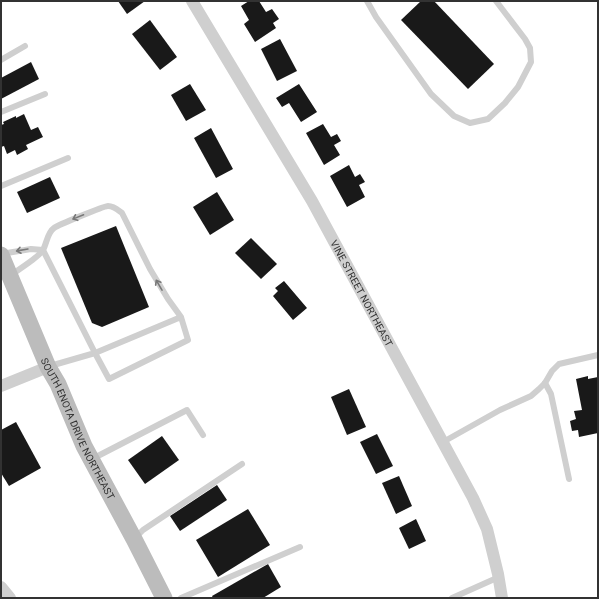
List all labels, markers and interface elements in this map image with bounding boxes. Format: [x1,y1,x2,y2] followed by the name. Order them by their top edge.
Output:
[72,214,84,222] one-way arrow
[329,238,395,348] street label: VINE STREET NORTHEAST
[16,247,29,255] one-way arrow
[155,279,163,291] one-way arrow
[39,356,117,501] street label: SOUTH ENOTA DRIVE NORTHEAST

